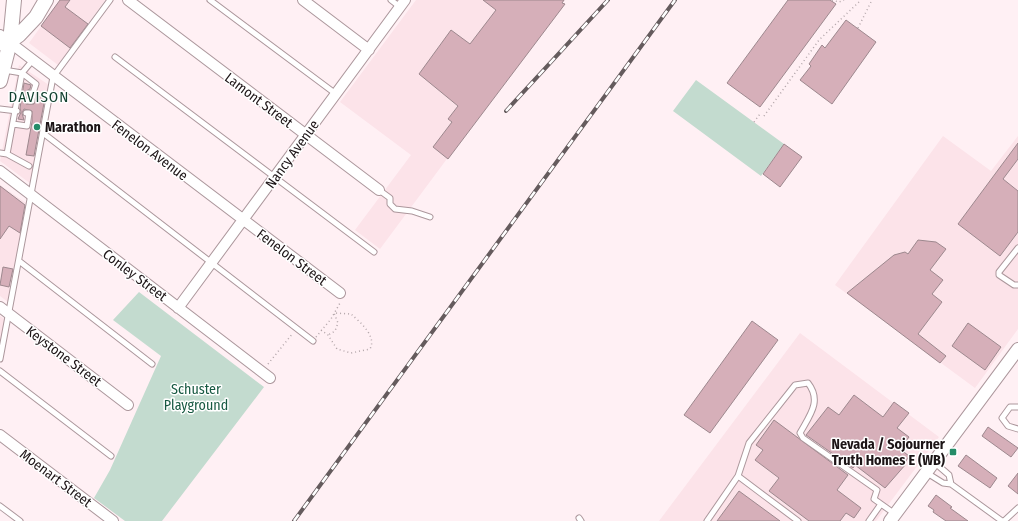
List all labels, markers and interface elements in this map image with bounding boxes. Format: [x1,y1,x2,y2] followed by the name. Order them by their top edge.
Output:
[221,69,296,132] street label: Lamont Street
[9,88,69,106] district label: DAVISON
[108,116,191,184] street label: Fenelon Avenue
[262,117,323,192] street label: Nancy Avenue
[45,119,101,136] place label: Marathon
[32,122,42,132] marker: Marathon
[253,226,330,289] street label: Fenelon Street
[99,246,171,305] street label: Conley Street
[23,323,105,391] street label: Keystone Street
[164,381,228,414] park label: Schuster Playground
[832,436,946,469] place label: Nevada / Sojourner Truth Homes E (WB)
[16,446,95,511] street label: Moenart Street
[948,447,958,457] marker: Nevada / Sojourner Truth Homes E (WB)

